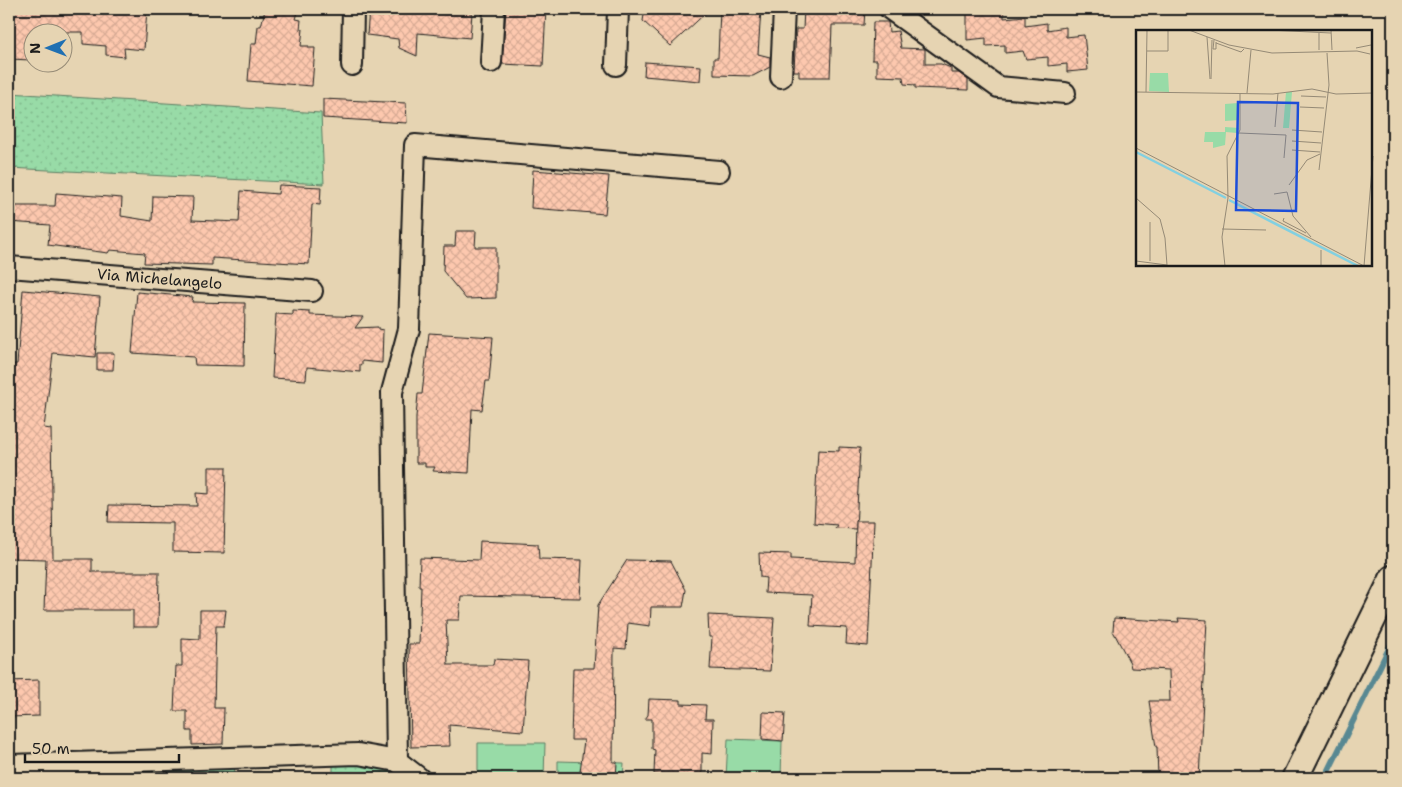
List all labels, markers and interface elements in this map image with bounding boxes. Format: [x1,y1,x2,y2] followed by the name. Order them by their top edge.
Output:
[22,22,72,72] north arrow
[1136,30,1372,266] inset map
[26,43,44,54] text: N
[96,264,223,294] street label: Via Michelangelo
[25,732,179,764] scale bar
[32,739,70,759] text: 50 m

